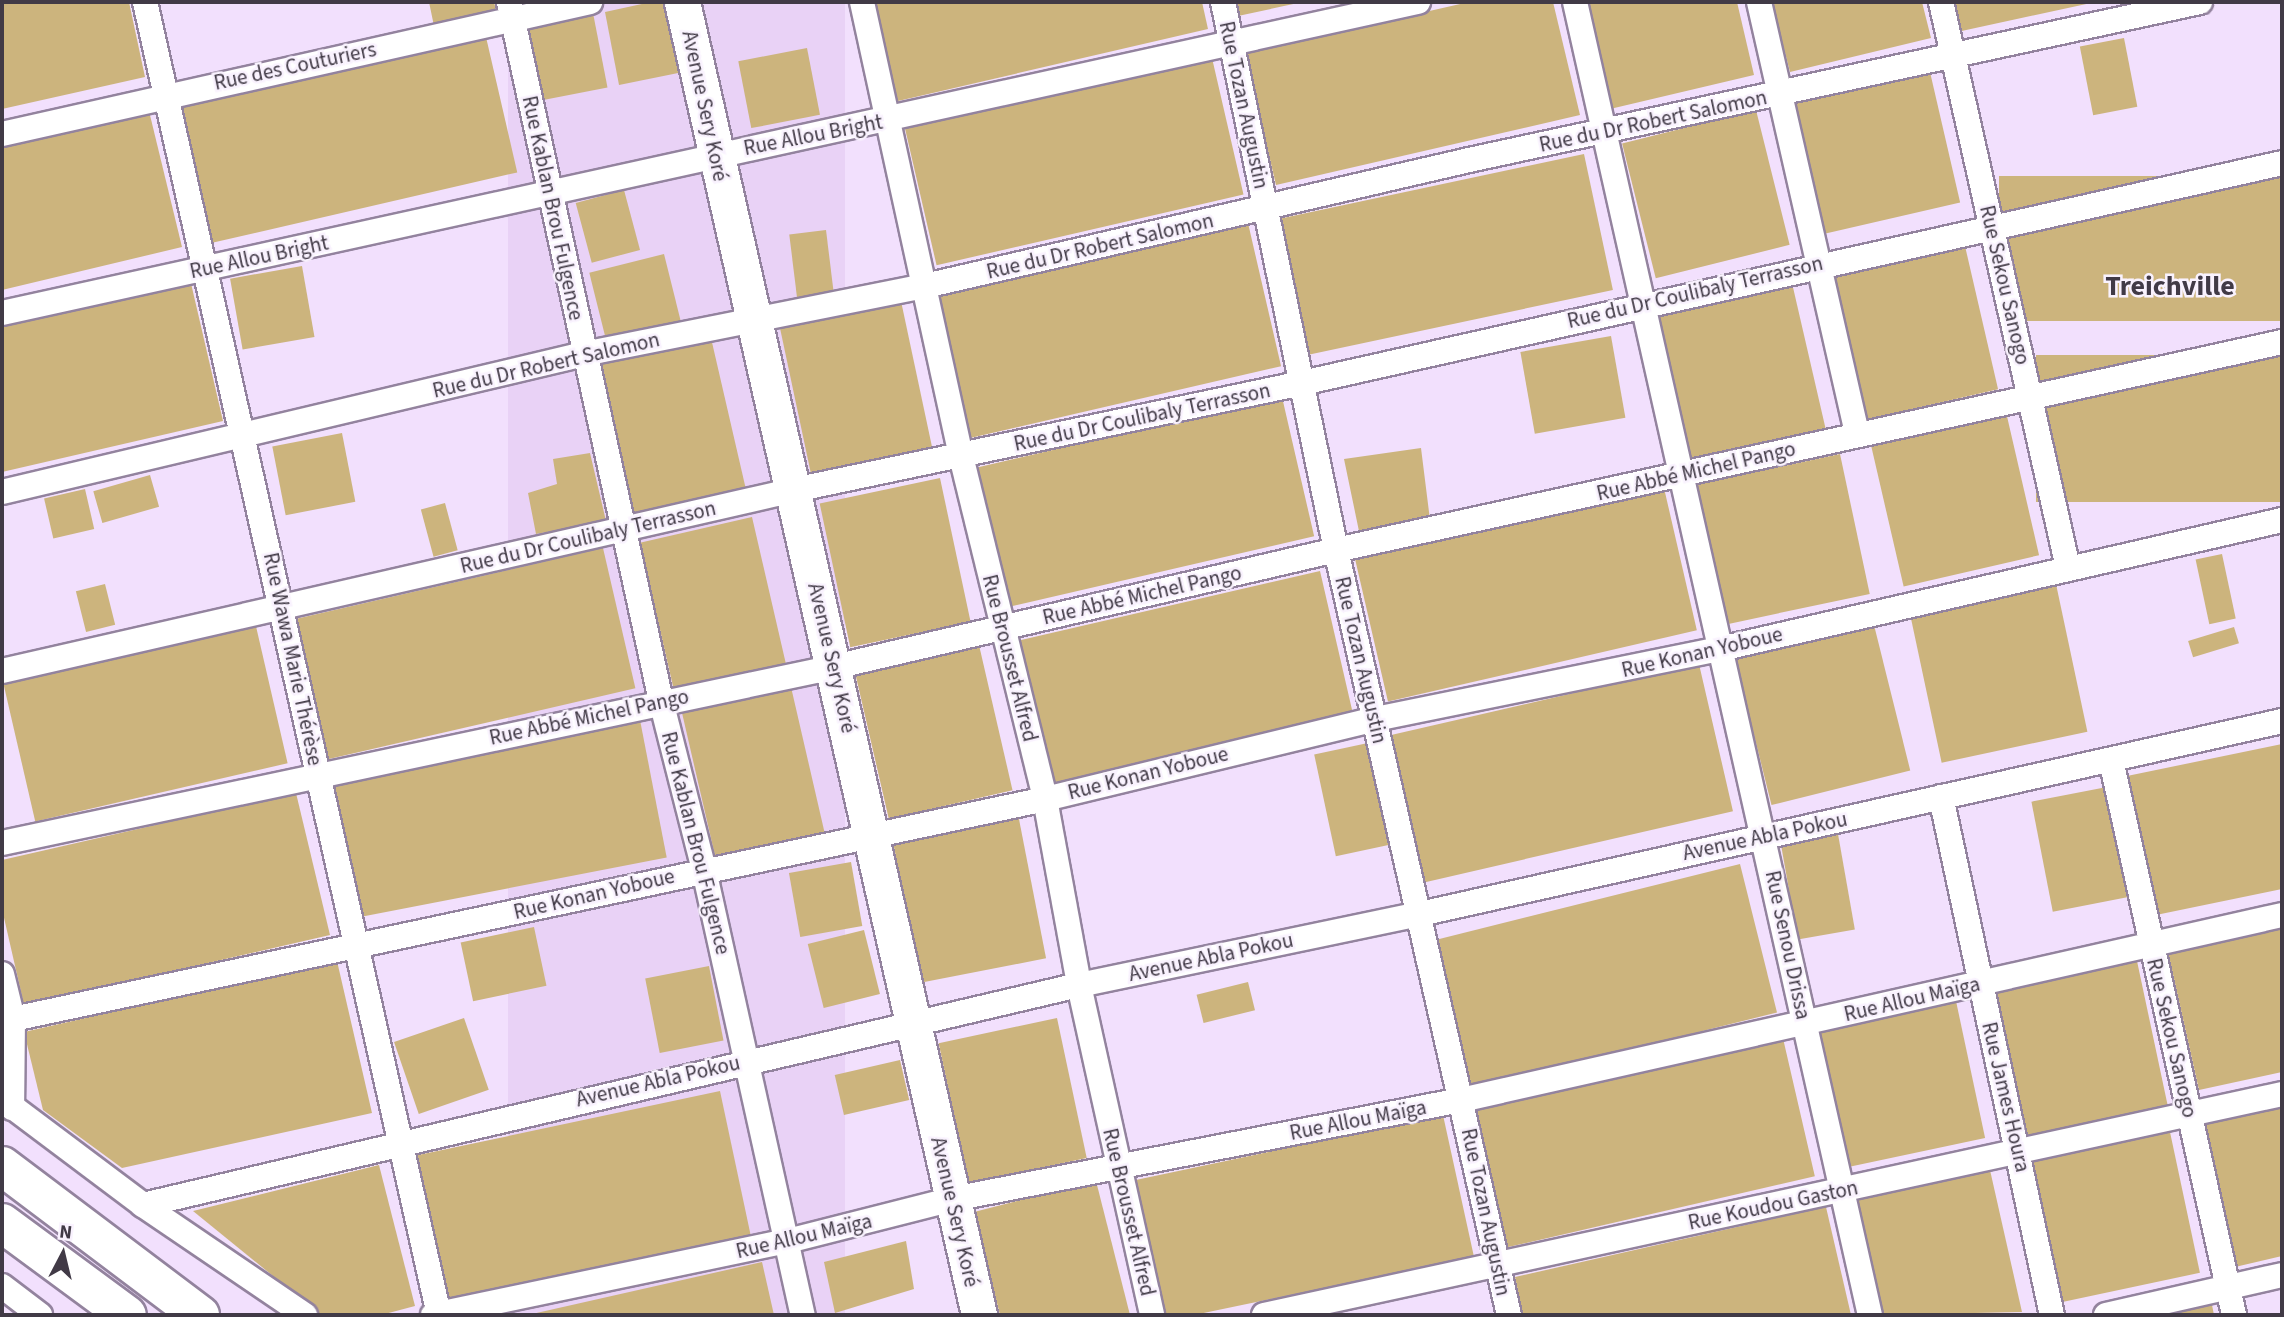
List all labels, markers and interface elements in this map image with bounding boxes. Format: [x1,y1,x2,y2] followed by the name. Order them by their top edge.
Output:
[1214,19,1274,191] street label: Rue Tozan Augustin
[677,28,733,184] street label: Avenue Sery Koré
[212,36,378,96] street label: Rue des Couturiers
[1537,85,1769,157] street label: Rue du Dr Robert Salomon
[517,93,589,323] street label: Rue Kablan Brou Fulgence
[741,109,885,161] street label: Rue Allou Bright
[1974,203,2036,367] street label: Rue Sekou Sanogo
[984,208,1216,284] street label: Rue du Dr Robert Salomon
[187,230,331,284] street label: Rue Allou Bright
[1565,250,1825,334] street label: Rue du Dr Coulibaly Terrasson
[2105,269,2235,303] district label: Treichville
[430,327,662,403] street label: Rue du Dr Robert Salomon
[1011,377,1273,457] street label: Rue du Dr Coulibaly Terrasson
[1594,436,1798,506] street label: Rue Abbé Michel Pango
[458,495,718,579] street label: Rue du Dr Coulibaly Terrasson
[258,550,328,768] street label: Rue Wawa Marie Thérèse
[1040,560,1244,630] street label: Rue Abbé Michel Pango
[977,572,1043,744] street label: Rue Brousset Alfred
[1330,574,1392,746] street label: Rue Tozan Augustin
[802,581,862,735] street label: Avenue Sery Koré
[1619,621,1785,683] street label: Rue Konan Yoboue
[487,684,691,750] street label: Rue Abbé Michel Pango
[656,729,736,957] street label: Rue Kablan Brou Fulgence
[1065,741,1231,805] street label: Rue Konan Yoboue
[1680,806,1850,866] street label: Avenue Abla Pokou
[511,863,677,925] street label: Rue Konan Yoboue
[1760,868,1816,1022] street label: Rue Senou Drissa
[1126,927,1296,987] street label: Avenue Abla Pokou
[2141,956,2203,1120] street label: Rue Sekou Sanogo
[1841,971,1983,1027] street label: Rue Allou Maïga
[1976,1019,2036,1175] street label: Rue James Houra
[573,1050,743,1112] street label: Avenue Abla Pokou
[1287,1094,1429,1146] street label: Rue Allou Maïga
[1097,1126,1161,1298] street label: Rue Brousset Alfred
[1456,1126,1516,1298] street label: Rue Tozan Augustin
[925,1135,985,1289] street label: Avenue Sery Koré
[1686,1175,1860,1235] street label: Rue Koudou Gaston
[733,1208,875,1264] street label: Rue Allou Maïga
[58,1218,74,1247] text: N
[28,1219,98,1289] north arrow

